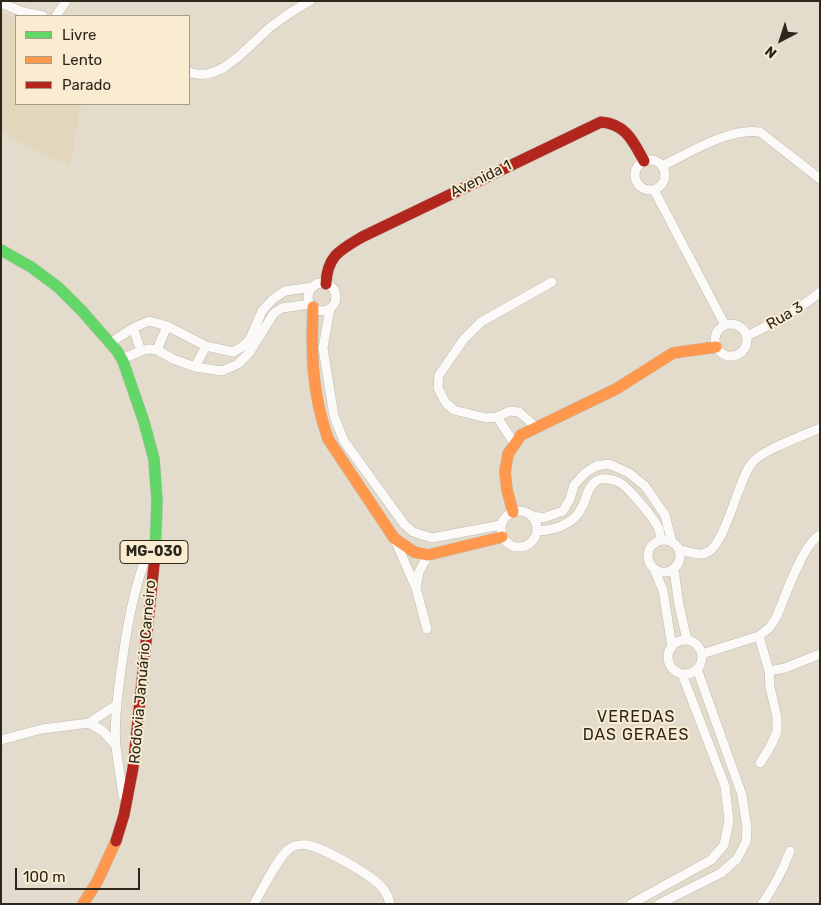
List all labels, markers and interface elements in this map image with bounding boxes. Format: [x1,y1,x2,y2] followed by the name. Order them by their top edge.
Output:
[15,15,190,105] legend
[756,15,806,65] north arrow
[62,26,96,44] text: Livre
[762,42,780,62] text: N
[62,51,102,69] text: Lento
[62,76,111,94] text: Parado
[447,156,515,202] street label: Avenida 1
[763,298,807,334] street label: Rua 3
[120,540,188,564] road number: MG-030
[126,579,160,765] street label: Rodovia Januário Carneiro
[581,707,691,745] district label: VEREDAS DAS GERAES
[18,858,142,890] scale bar
[23,868,65,886] text: 100 m

